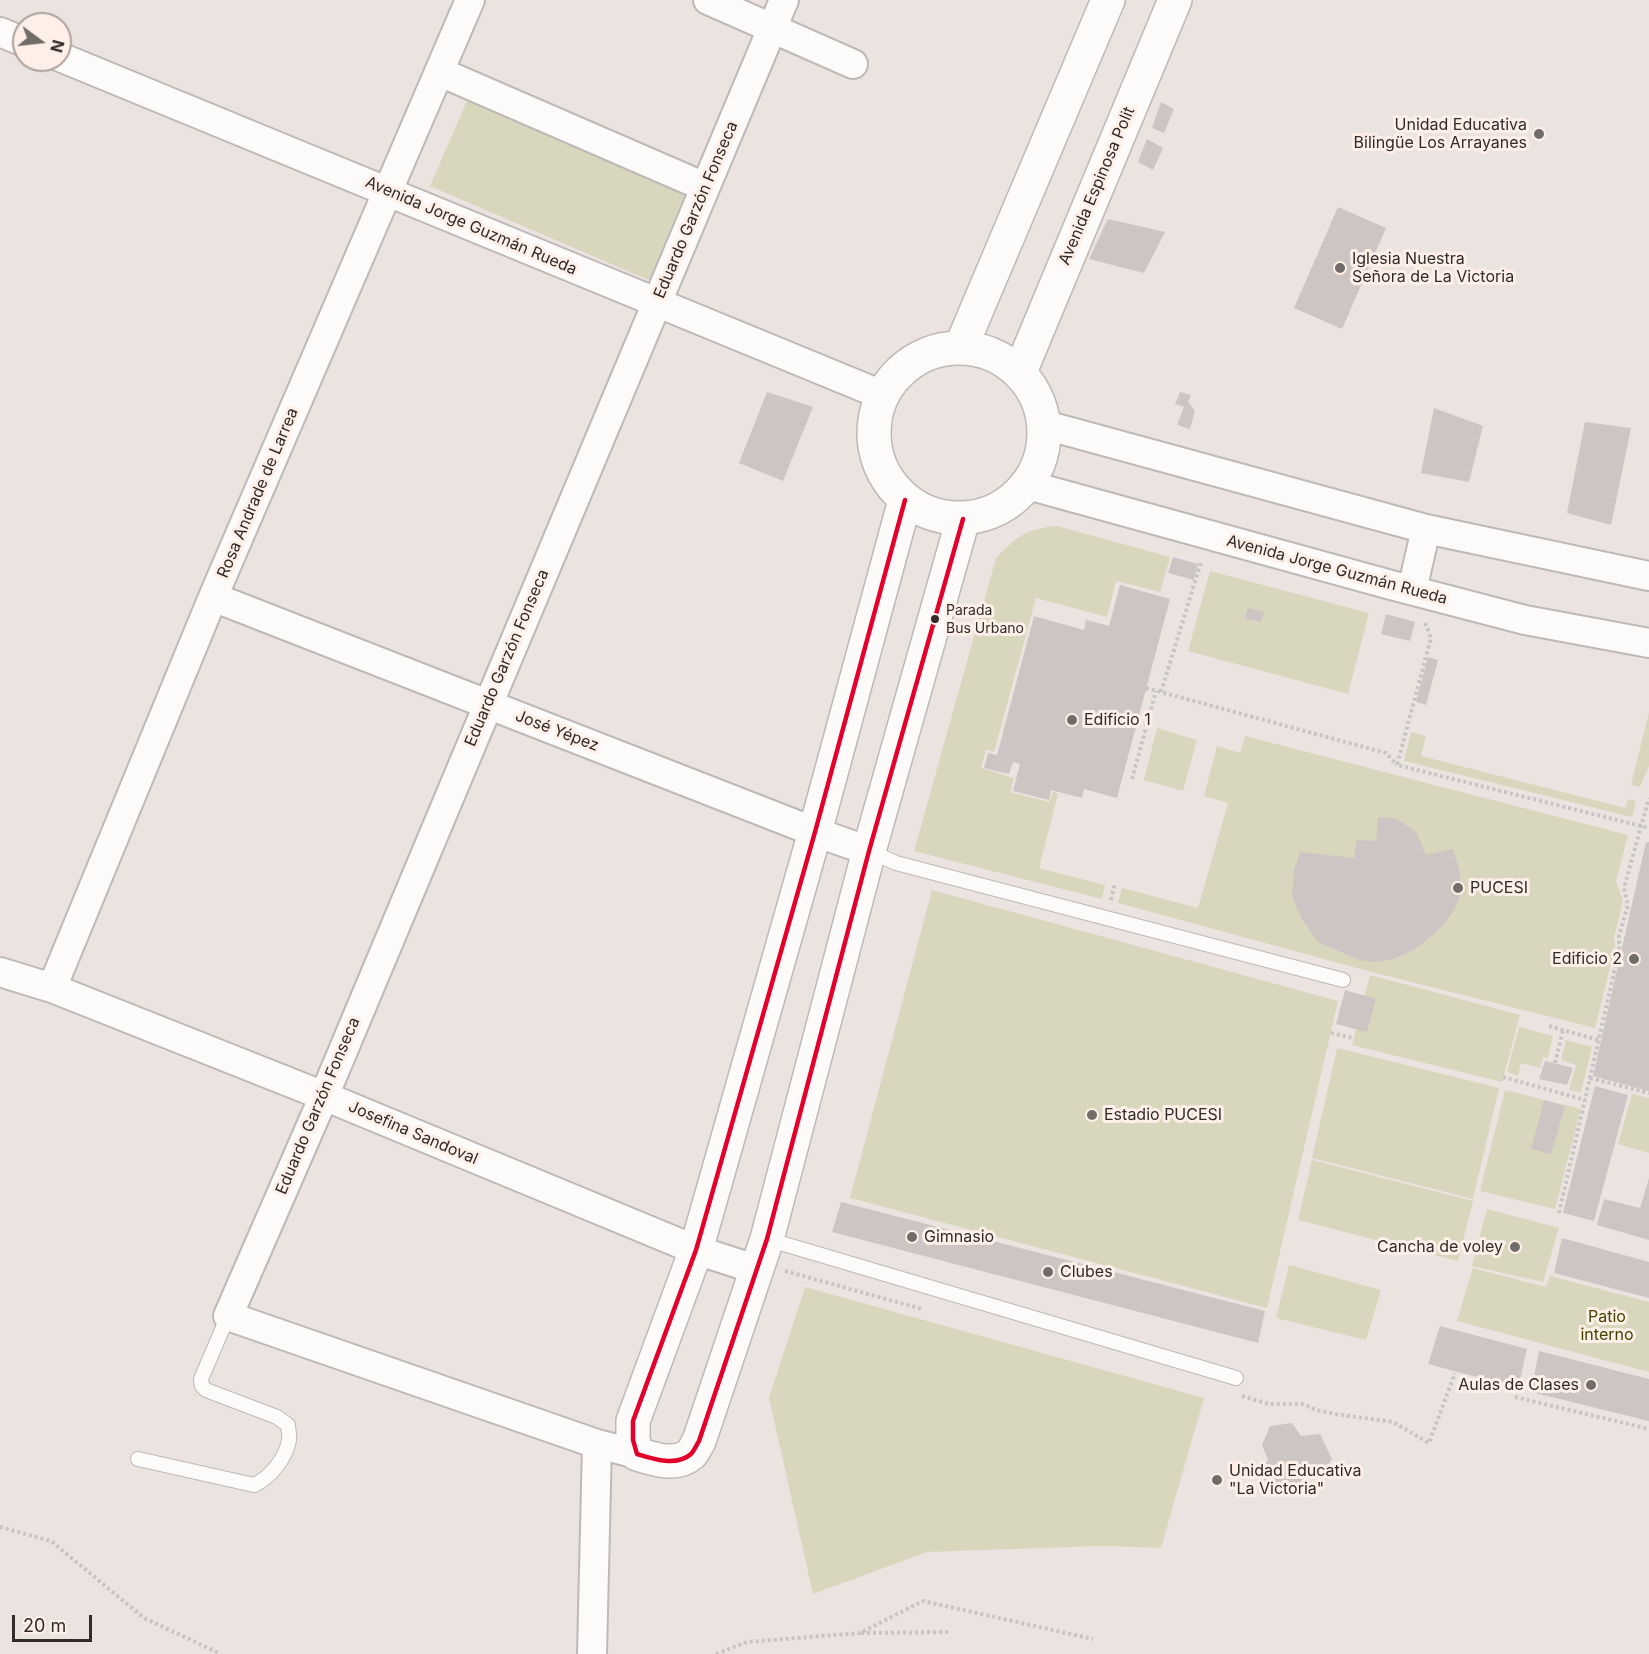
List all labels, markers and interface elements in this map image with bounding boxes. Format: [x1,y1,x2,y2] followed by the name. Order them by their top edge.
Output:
[12,12,72,72] north arrow
[46,38,69,55] text: N
[1055,104,1139,268] street label: Avenida Espinosa Polit
[1354,115,1527,153] place label: Unidad Educativa Bilingüe Los Arrayanes
[650,119,742,301] street label: Eduardo Garzón Fonseca
[1532,127,1546,141] marker: Unidad Educativa Bilingüe Los Arrayanes
[362,173,580,279] street label: Avenida Jorge Guzmán Rueda
[1352,249,1514,287] place label: Iglesia Nuestra Señora de La Victoria
[1333,261,1347,275] marker: Iglesia Nuestra Señora de La Victoria
[213,405,303,581] street label: Rosa Andrade de Larrea
[1225,531,1449,609] street label: Avenida Jorge Guzmán Rueda
[461,567,553,749] street label: Eduardo Garzón Fonseca
[946,603,1024,636] place label: Parada Bus Urbano
[929,613,941,625] marker: Parada Bus Urbano
[513,706,601,756] street label: José Yépez
[1084,710,1151,730] place label: Edificio 1
[1065,713,1079,727] marker: Edificio 1
[1470,878,1528,898] place label: PUCESI
[1451,881,1465,895] marker: PUCESI
[1552,949,1622,969] place label: Edificio 2
[1627,952,1641,966] marker: Edificio 2
[272,1015,364,1197] street label: Eduardo Garzón Fonseca
[345,1097,481,1169] street label: Josefina Sandoval
[1104,1105,1222,1125] place label: Estadio PUCESI
[1085,1108,1099,1122] marker: Estadio PUCESI
[924,1227,994,1247] place label: Gimnasio
[905,1230,919,1244] marker: Gimnasio
[1377,1237,1503,1257] place label: Cancha de voley
[1508,1240,1522,1254] marker: Cancha de voley
[1060,1262,1113,1282] place label: Clubes
[1041,1265,1055,1279] marker: Clubes
[1580,1307,1634,1345] park label: Patio interno
[1458,1375,1579,1395] place label: Aulas de Clases
[1584,1378,1598,1392] marker: Aulas de Clases
[1229,1461,1361,1499] place label: Unidad Educativa "La Victoria"
[1210,1473,1224,1487] marker: Unidad Educativa "La Victoria"
[15,1603,94,1641] scale bar
[23,1615,66,1636] text: 20 m

